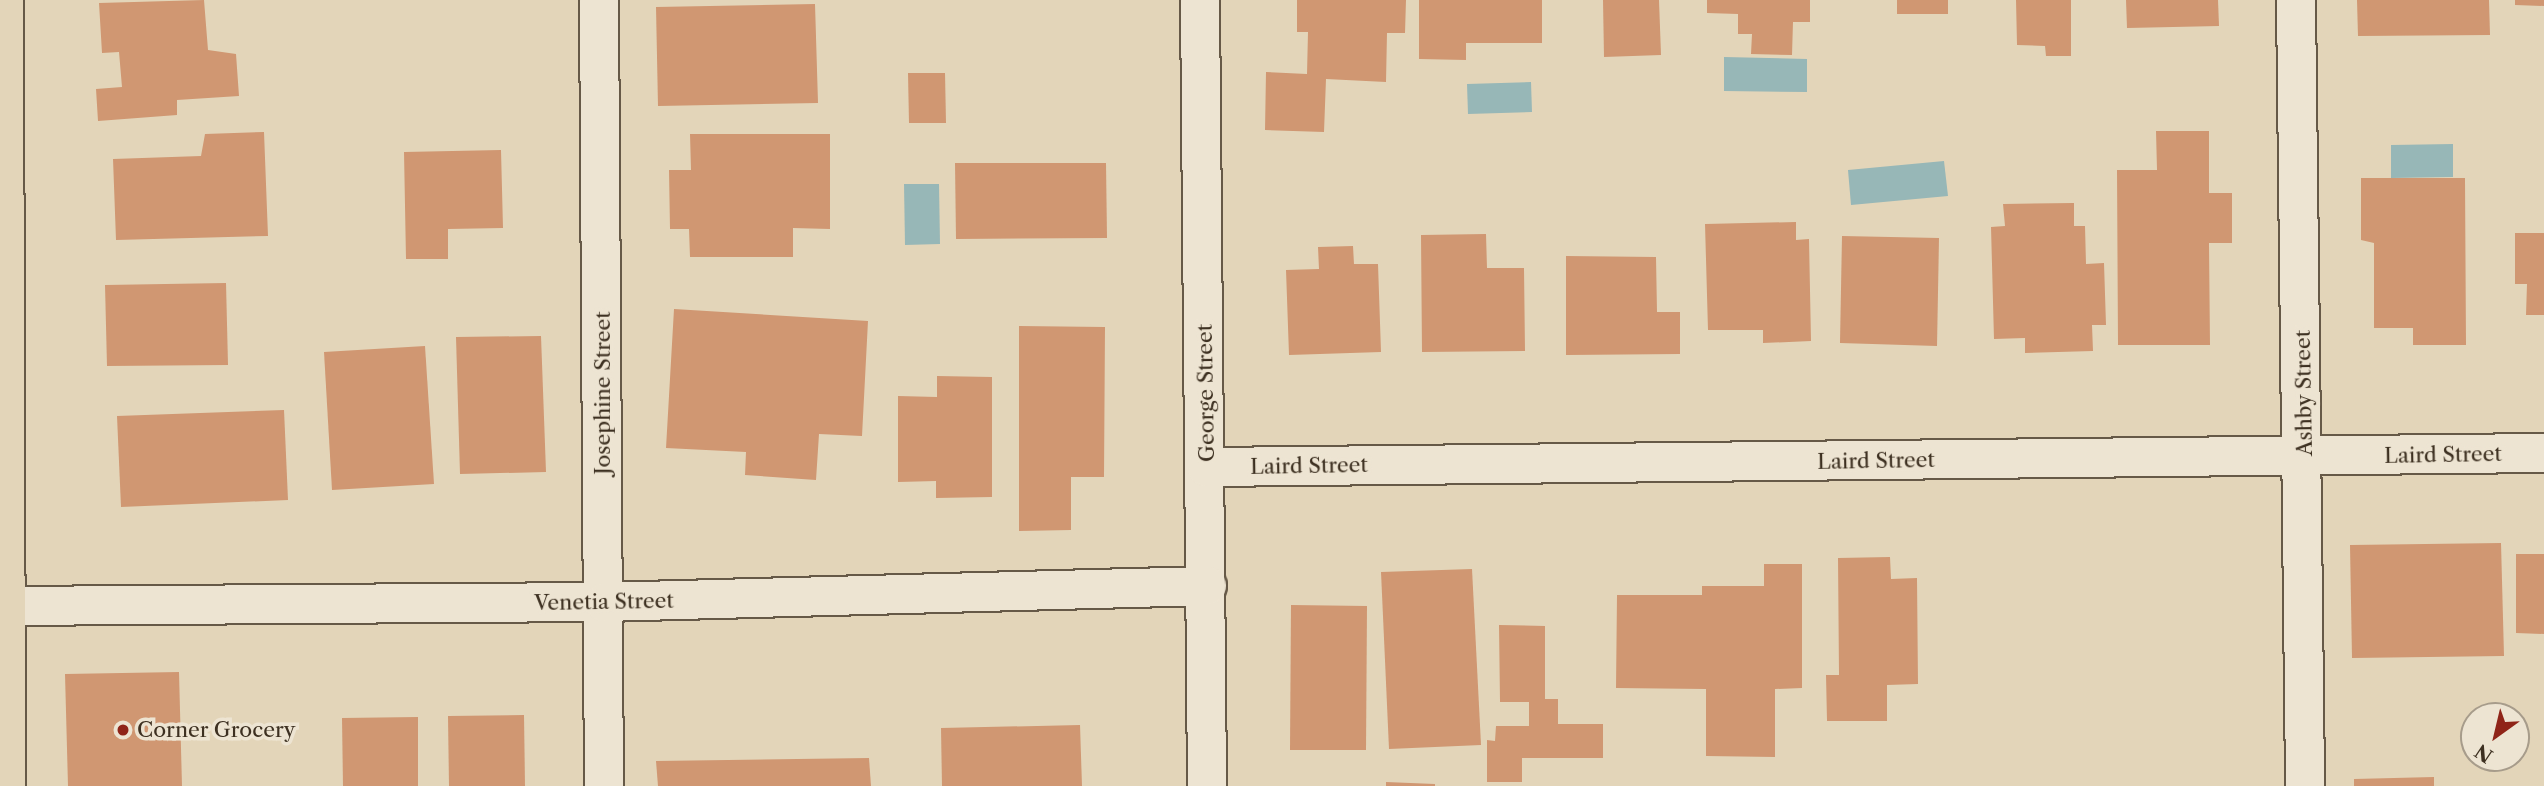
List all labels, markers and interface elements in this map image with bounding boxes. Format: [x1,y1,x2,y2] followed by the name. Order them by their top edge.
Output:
[590,311,616,475] street label: Josephine Street
[1192,324,1220,462] street label: George Street
[2290,329,2318,457] street label: Ashby Street
[2384,441,2502,469] street label: Laird Street
[1817,447,1935,475] street label: Laird Street
[1250,452,1368,480] street label: Laird Street
[534,588,674,616] street label: Venetia Street
[2460,702,2530,772] north arrow
[137,717,296,743] place label: Corner Grocery
[115,722,131,738] marker: Corner Grocery
[2471,739,2497,767] text: N

